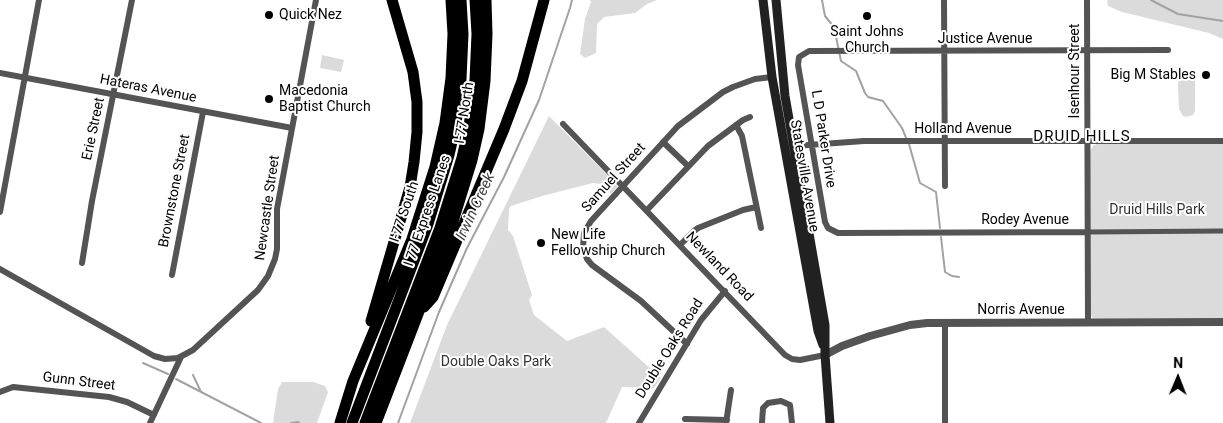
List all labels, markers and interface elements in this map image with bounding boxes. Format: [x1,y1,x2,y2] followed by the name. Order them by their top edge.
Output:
[279,7,342,23] place label: Quick Nez
[263,9,275,21] marker: Quick Nez
[861,10,873,22] marker: Saint Johns Church
[830,24,904,56] place label: Saint Johns Church
[1067,24,1083,118] street label: Isenhour Street
[938,31,1032,47] street label: Justice Avenue
[1110,67,1196,83] place label: Big M Stables
[1200,69,1212,81] marker: Big M Stables
[98,71,198,107] street label: Hateras Avenue
[452,81,478,145] street label: I-77 North
[279,83,371,115] place label: Macedonia Baptist Church
[807,89,839,189] street label: L D Parker Drive
[263,93,275,105] marker: Macedonia Baptist Church
[79,96,109,162] street label: Erie Street
[786,119,822,233] street label: Statesville Avenue
[914,121,1012,137] street label: Holland Avenue
[1032,128,1132,146] district label: DRUID HILLS
[156,133,194,249] street label: Brownstone Street
[579,140,649,216] street label: Samuel Street
[401,153,455,269] street label: I 77 Express Lanes
[252,154,284,262] street label: Newcastle Street
[453,170,499,244] water label: Irwin Creek
[387,179,423,245] street label: I-77 South
[1109,202,1205,218] park label: Druid Hills Park
[981,212,1069,228] street label: Rodey Avenue
[551,227,665,260] place label: New Life Fellowship Church
[682,229,756,305] street label: Newland Road
[535,237,547,249] marker: New Life Fellowship Church
[633,296,707,402] street label: Double Oaks Road
[977,302,1065,318] street label: Norris Avenue
[1153,353,1203,403] north arrow
[441,354,551,370] park label: Double Oaks Park
[1173,355,1183,371] text: N
[42,369,116,395] street label: Gunn Street

